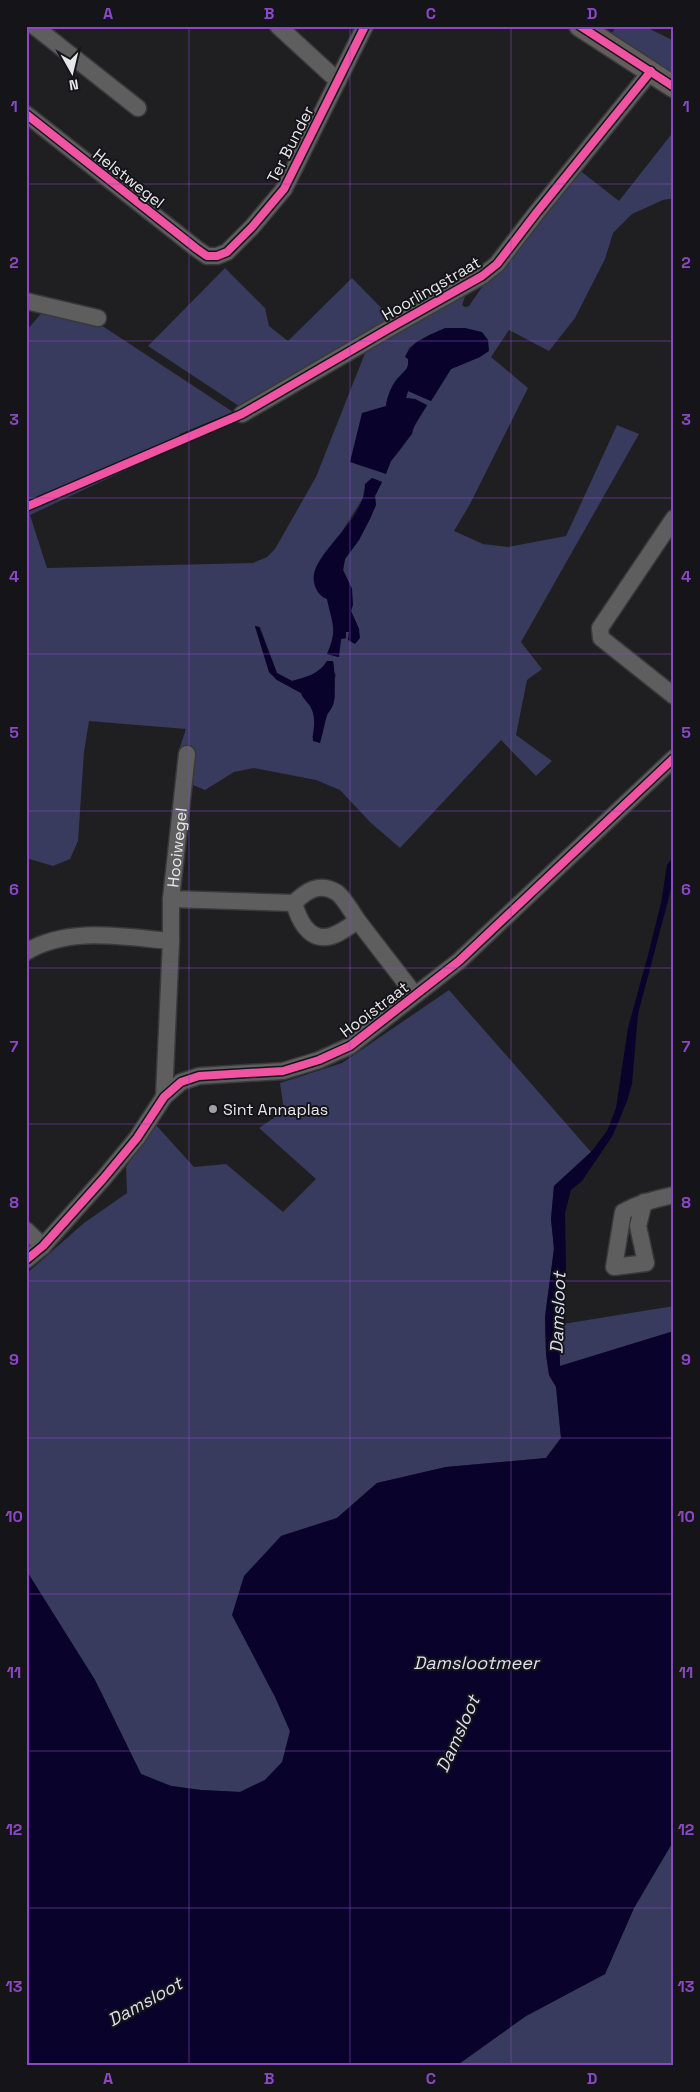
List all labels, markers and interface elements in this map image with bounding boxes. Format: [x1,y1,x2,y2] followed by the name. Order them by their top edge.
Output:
[103,3,113,24] text: A
[264,3,274,24] text: B
[426,3,436,24] text: C
[587,3,597,24] text: D
[48,48,98,98] north arrow
[68,75,80,94] text: N
[10,96,18,117] text: 1
[682,96,690,117] text: 1
[262,102,319,186] street label: Ter Bunder
[89,144,169,213] street label: Helstwegel
[9,252,19,273] text: 2
[378,252,485,325] street label: Hoorlingstraat
[681,252,691,273] text: 2
[9,409,19,430] text: 3
[681,409,691,430] text: 3
[9,566,19,587] text: 4
[681,566,691,587] text: 4
[9,722,19,743] text: 5
[681,722,691,743] text: 5
[162,807,192,888] street label: Hooiwegel
[9,879,19,900] text: 6
[681,879,691,900] text: 6
[336,977,413,1042] street label: Hooistraat
[10,1036,19,1057] text: 7
[682,1036,691,1057] text: 7
[223,1099,328,1120] place label: Sint Annaplas
[207,1103,219,1115] marker: Sint Annaplas
[9,1192,19,1213] text: 8
[681,1192,691,1213] text: 8
[545,1270,570,1354] water label: Damsloot
[9,1349,19,1370] text: 9
[681,1349,691,1370] text: 9
[5,1506,23,1527] text: 10
[677,1506,695,1527] text: 10
[413,1651,541,1674] water label: Damslootmeer
[7,1662,21,1683] text: 11
[679,1662,693,1683] text: 11
[430,1690,485,1776] water label: Damsloot
[6,1819,22,1840] text: 12
[678,1819,694,1840] text: 12
[103,1971,188,2031] water label: Damsloot
[6,1976,23,1997] text: 13
[678,1976,695,1997] text: 13
[103,2068,113,2089] text: A
[264,2068,274,2089] text: B
[426,2068,436,2089] text: C
[587,2068,597,2089] text: D

